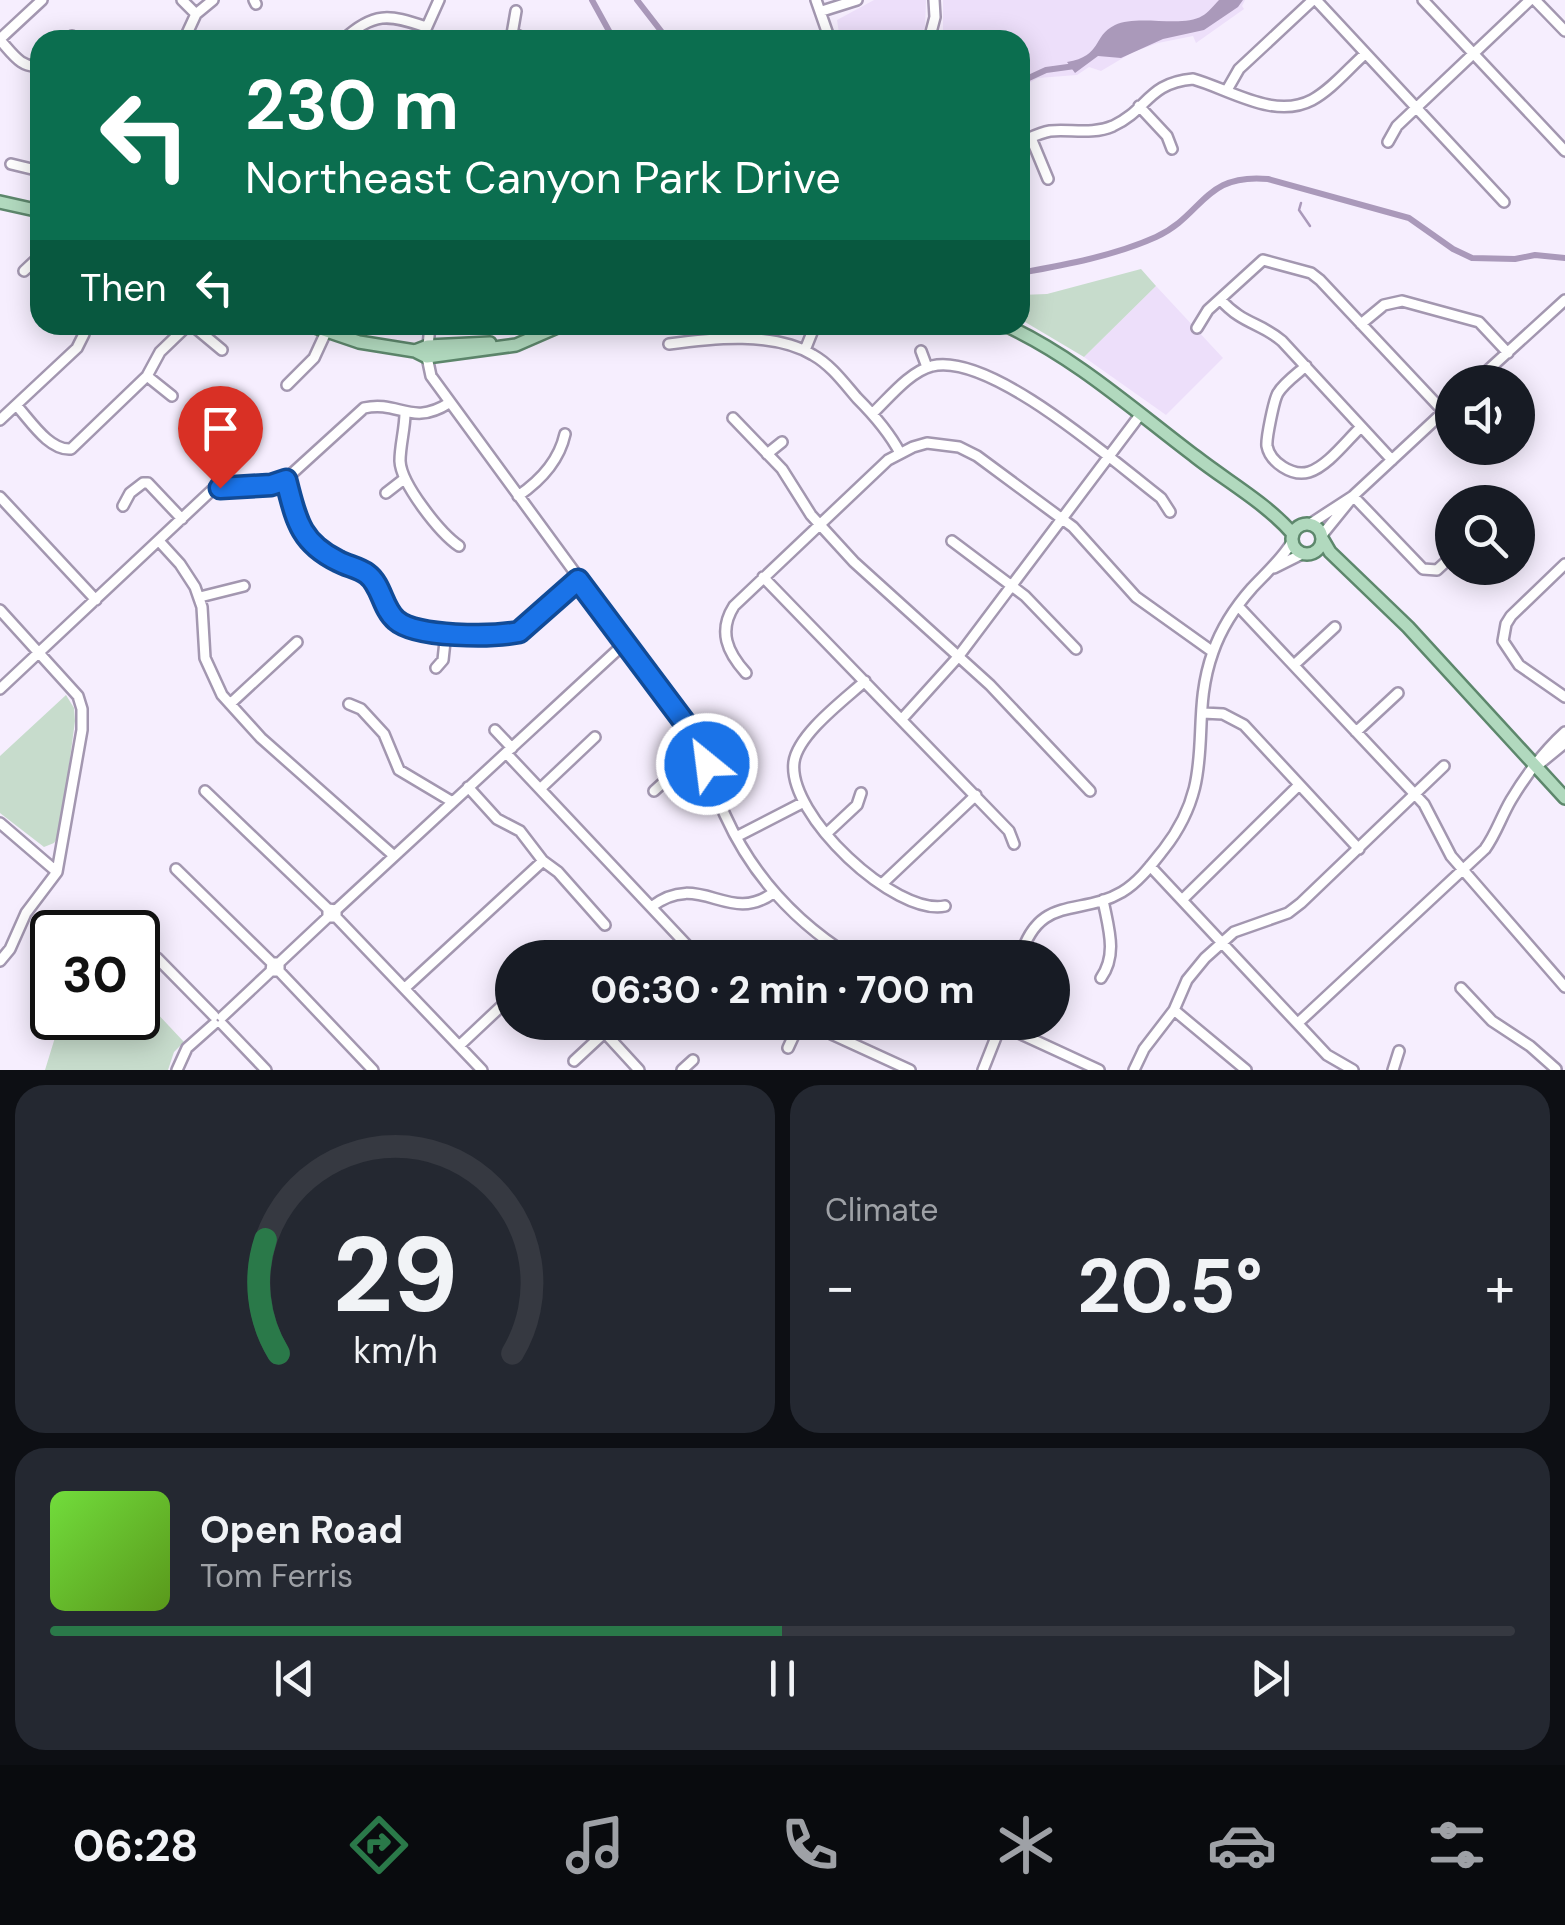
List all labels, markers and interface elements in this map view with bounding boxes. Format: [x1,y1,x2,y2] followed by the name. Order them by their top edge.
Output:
[245,60,459,151] text: 230 m
[80,70,210,200] icon: left
[245,148,841,207] text: Northeast Canyon Park Drive
[187,260,242,315] icon: left
[80,263,167,313] text: Then
[1435,365,1535,585] map controls
[1435,365,1535,465] button: sound
[178,386,263,489] pin
[193,401,248,456] icon: arrive
[1435,485,1535,585] button: search
[655,712,759,816] position arrow
[30,910,160,1040] speed limit sign: 30
[591,965,974,1015] text: 06:30 · 2 min · 700 m
[825,1189,939,1231] text: Climate
[332,1208,458,1343] text: 29
[1077,1238,1263,1335] text: 20.5°
[825,1251,855,1323] text: −
[1485,1251,1515,1323] text: +
[353,1328,437,1374] text: km/h
[200,1505,403,1555] text: Open Road
[200,1555,353,1597] text: Tom Ferris
[267,1651,322,1706] icon: previous
[755,1651,810,1706] icon: pause
[1243,1651,1298,1706] icon: next
[344,1810,414,1880] icon: directions
[560,1810,630,1880] icon: music
[775,1810,845,1880] icon: phone
[991,1810,1061,1880] icon: climate
[1207,1810,1277,1880] icon: car
[1422,1810,1492,1880] icon: filters
[73,1816,199,1875] text: 06:28

